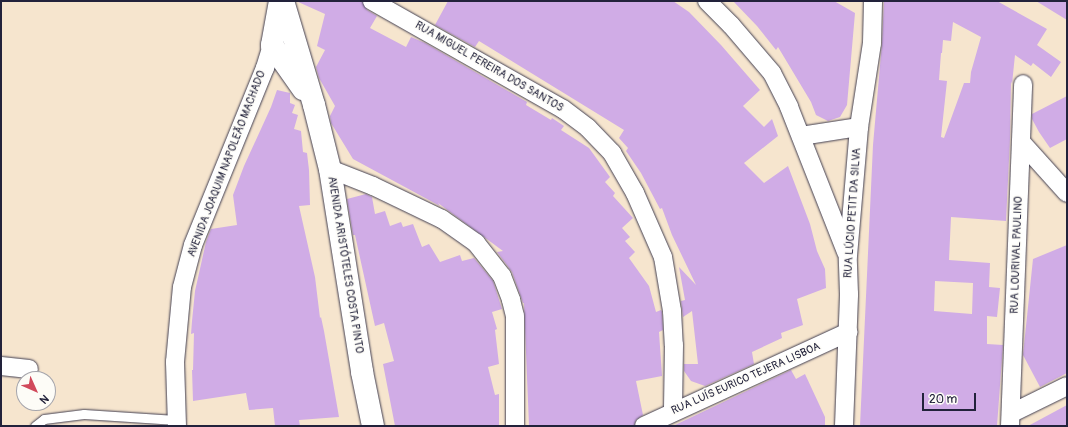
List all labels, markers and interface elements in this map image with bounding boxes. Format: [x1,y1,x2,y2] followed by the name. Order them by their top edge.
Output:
[412,19,566,115] street label: RUA MIGUEL PEREIRA DOS SANTOS
[185,69,269,259] street label: AVENIDA JOAQUIM NAPOLEÃO MACHADO
[842,147,864,279] street label: RUA LÚCIO PETIT DA SILVA
[324,176,366,354] street label: AVENIDA ARISTÓTELES COSTA PINTO
[1008,196,1026,314] street label: RUA LOURIVAL PAULINO
[670,340,822,418] street label: RUA LUÍS EURICO TEJERA LISBOA
[16,371,56,411] north arrow
[924,385,978,411] scale bar
[37,392,51,406] text: N
[929,392,957,407] text: 20 m

